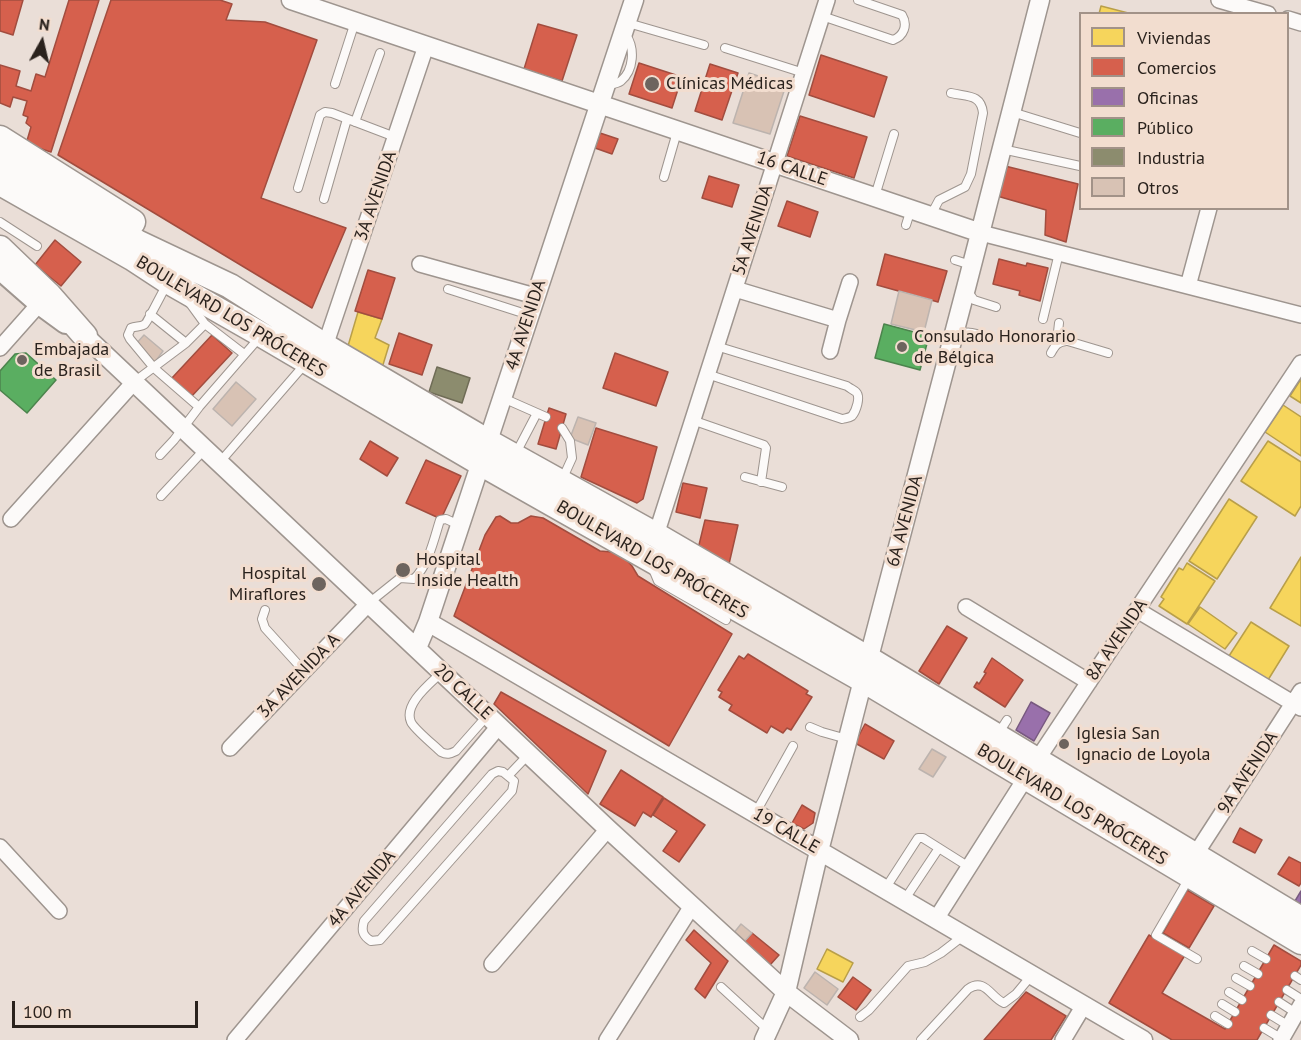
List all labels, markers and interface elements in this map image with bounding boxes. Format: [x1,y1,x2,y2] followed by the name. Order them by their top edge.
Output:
[12,12,72,72] north arrow
[1079,12,1289,210] legend
[38,14,51,35] text: N
[1137,26,1211,49] text: Viviendas
[1137,56,1216,79] text: Comercios
[666,73,793,95] place label: Clínicas Médicas
[643,75,661,93] marker: Clínicas Médicas
[1137,86,1198,109] text: Oficinas
[1137,116,1193,139] text: Público
[1137,146,1205,169] text: Industria
[754,147,830,191] street label: 16 CALLE
[350,148,402,244] street label: 3A AVENIDA
[1137,176,1179,199] text: Otros
[728,182,778,278] street label: 5A AVENIDA
[132,252,330,382] street label: BOULEVARD LOS PRÓCERES
[501,277,551,373] street label: 4A AVENIDA
[914,326,1076,368] place label: Consulado Honorario de Bélgica
[34,339,109,382] place label: Embajada de Brasil
[895,340,909,354] marker: Consulado Honorario de Bélgica
[15,353,29,367] marker: Embajada de Brasil
[882,473,928,569] street label: 6A AVENIDA
[552,496,752,624] street label: BOULEVARD LOS PRÓCERES
[416,549,518,592] place label: Hospital Inside Health
[394,561,412,579] marker: Hospital Inside Health
[229,563,306,606] place label: Hospital Miraflores
[310,575,328,593] marker: Hospital Miraflores
[1082,595,1152,685] street label: 8A AVENIDA
[253,629,345,723] street label: 3A AVENIDA A
[429,659,497,725] street label: 20 CALLE
[1076,723,1210,766] place label: Iglesia San Ignacio de Loyola
[1213,728,1283,818] street label: 9A AVENIDA
[1057,737,1071,751] marker: Iglesia San Ignacio de Loyola
[973,740,1171,870] street label: BOULEVARD LOS PRÓCERES
[749,803,823,859] street label: 19 CALLE
[324,846,400,932] street label: 4A AVENIDA
[15,989,201,1027] scale bar
[23,1000,72,1023] text: 100 m

